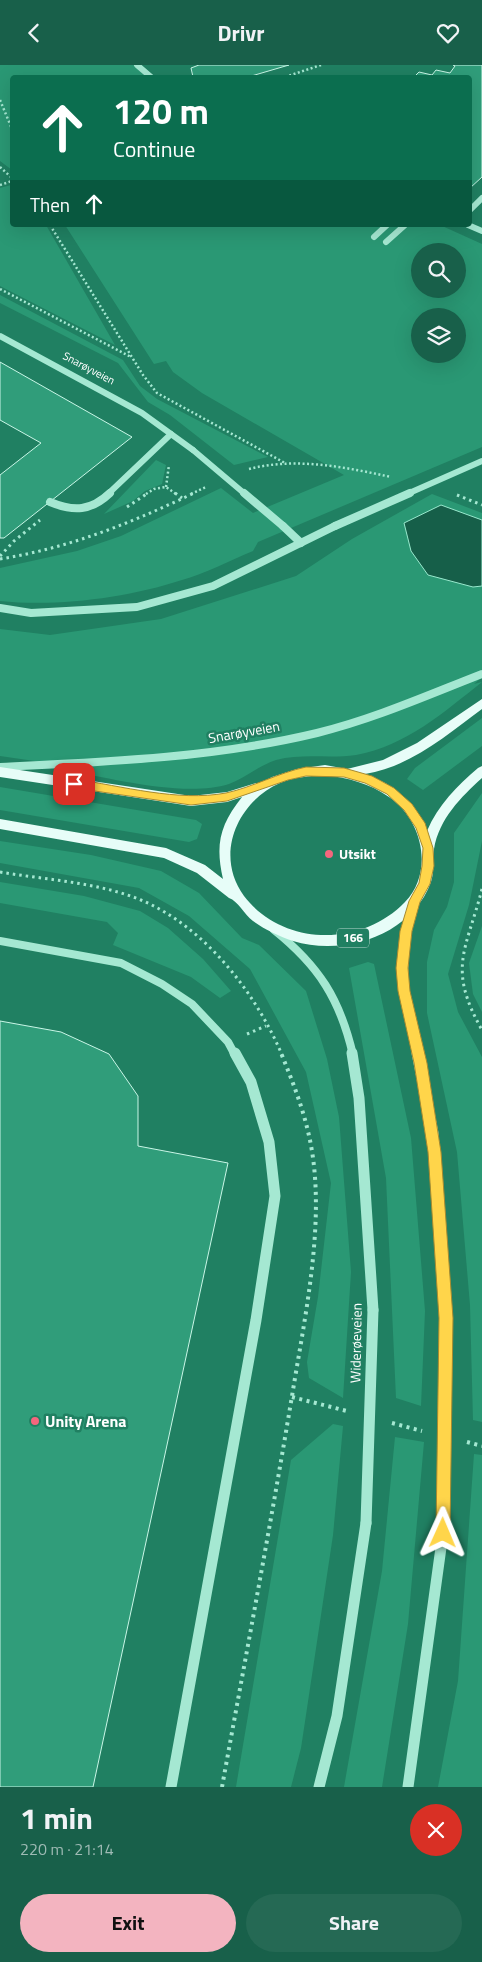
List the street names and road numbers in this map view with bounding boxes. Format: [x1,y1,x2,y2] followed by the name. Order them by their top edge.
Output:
[60,348,118,388] street label: Snarøyveien
[207,715,281,748] street label: Snarøyveien
[337,929,369,947] road number: 166
[344,1303,367,1383] street label: Widerøeveien

